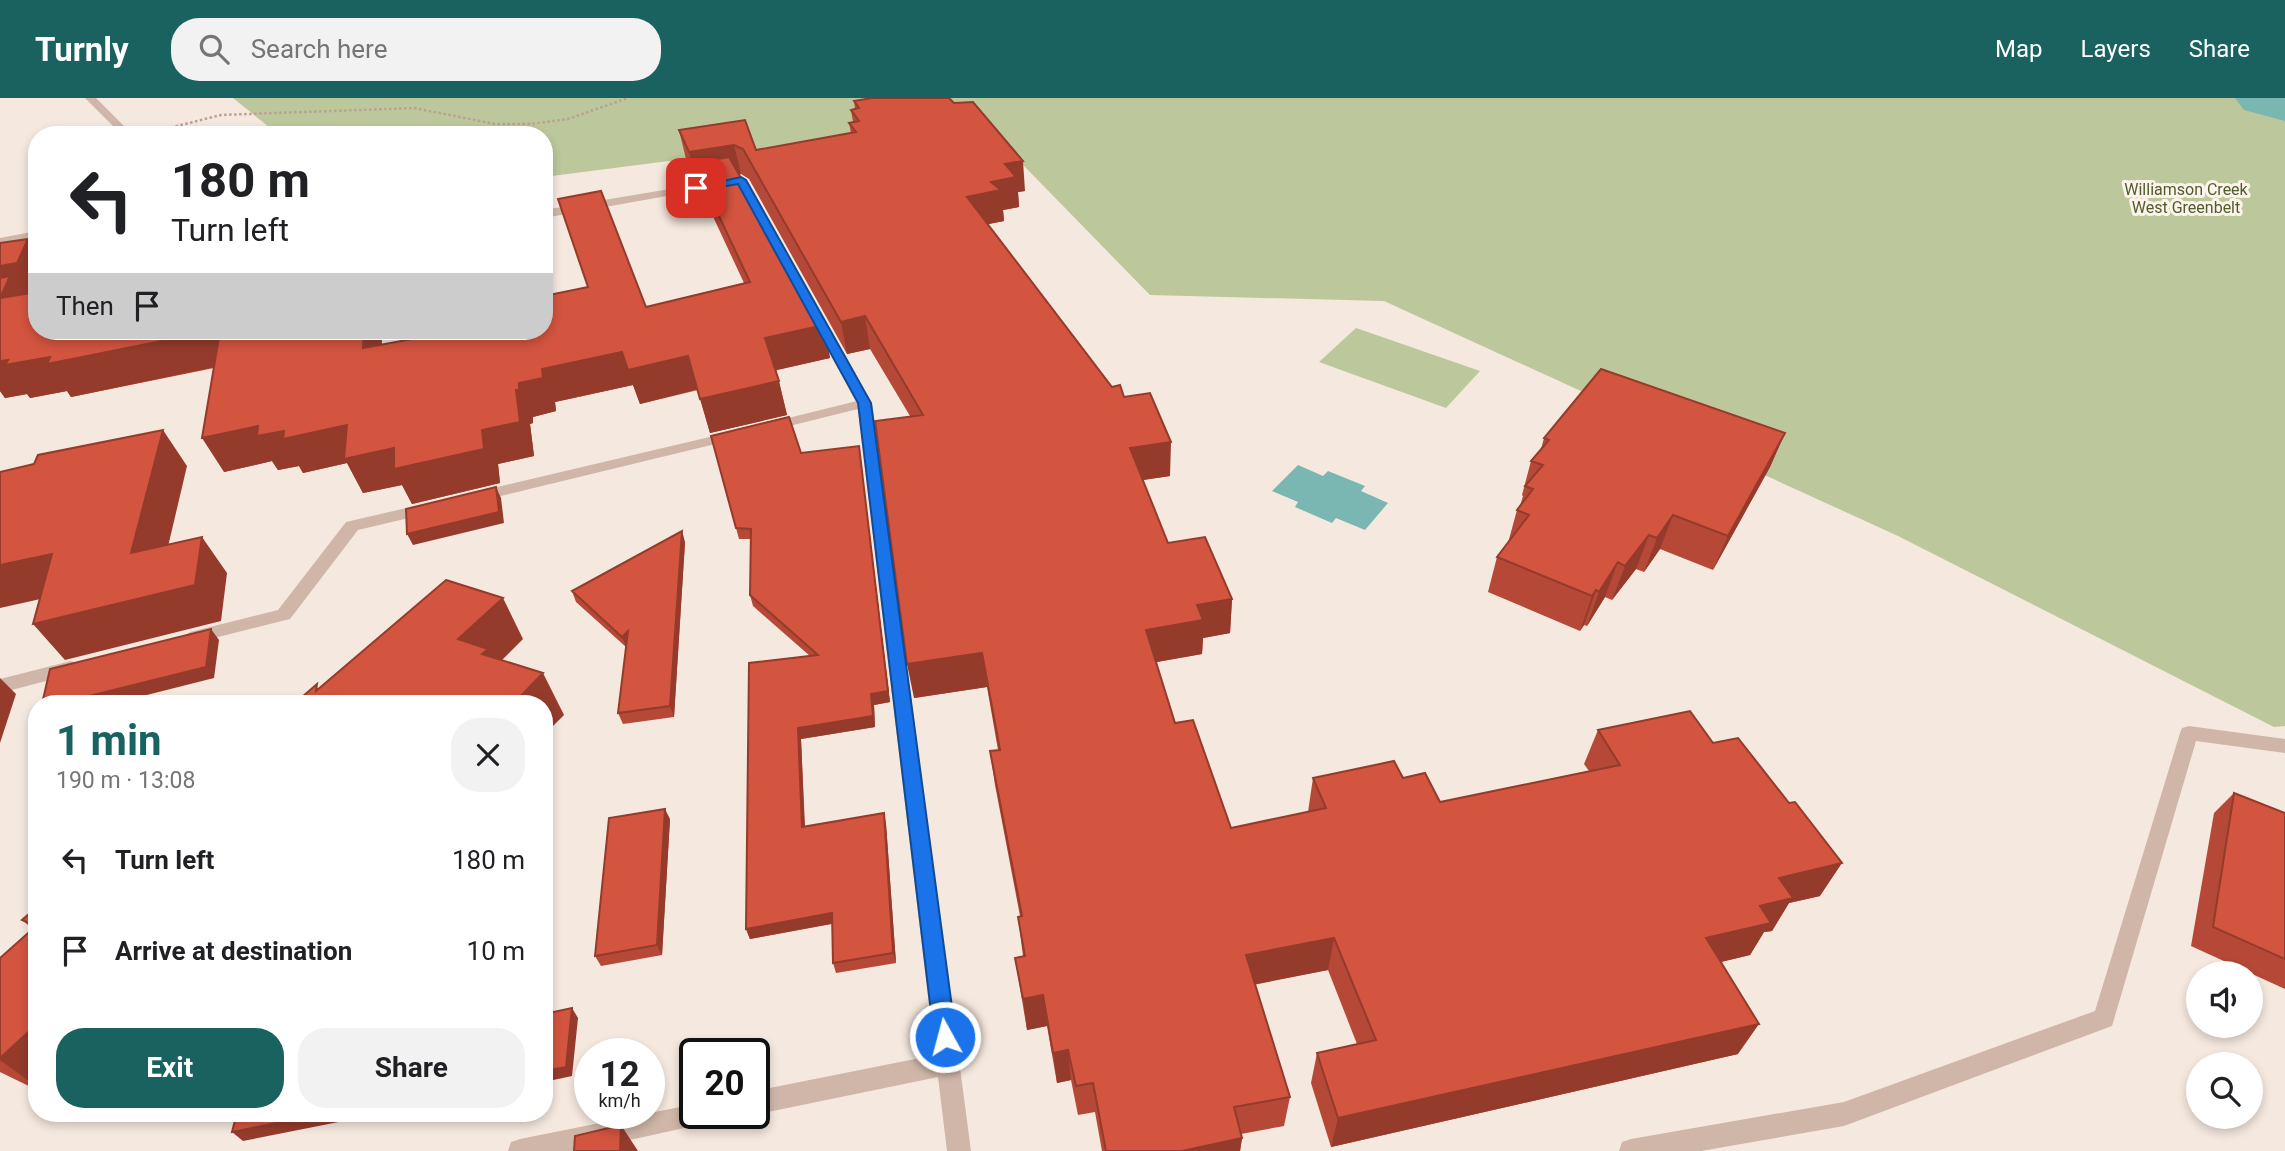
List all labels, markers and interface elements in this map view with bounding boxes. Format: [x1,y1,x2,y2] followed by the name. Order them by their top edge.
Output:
[171,18,661,81] search box
[35,30,129,69] text: Turnly
[195,30,233,68] icon: search
[251,34,387,64] text: Search here
[1995,35,2043,63] text: Map
[2081,35,2151,63] text: Layers
[2189,35,2250,63] text: Share
[171,152,310,209] text: 180 m
[56,154,147,245] icon: left
[666,158,726,218] pin
[677,169,715,207] icon: arrive
[2124,180,2249,217] park label: Williamson Creek West Greenbelt
[171,211,289,249] text: Turn left
[128,287,166,325] icon: arrive
[56,291,114,321] text: Then
[56,716,162,765] text: 1 min
[451,718,525,792] button: close
[56,767,195,794] text: 190 m · 13:08
[56,841,94,879] icon: left
[115,845,214,875] text: Turn left
[452,845,525,875] text: 180 m
[56,932,94,970] icon: arrive
[115,936,352,966] text: Arrive at destination
[467,936,525,966] text: 10 m
[2186,961,2263,1129] map controls
[2186,961,2263,1038] button: sound
[908,1000,982,1074] position arrow
[56,1028,284,1108] button: Exit
[298,1028,525,1108] button: Share
[679,1038,770,1129] speed limit sign: 20
[2186,1052,2263,1129] button: search
[599,1054,640,1095] text: 12
[598,1090,641,1111] text: km/h

